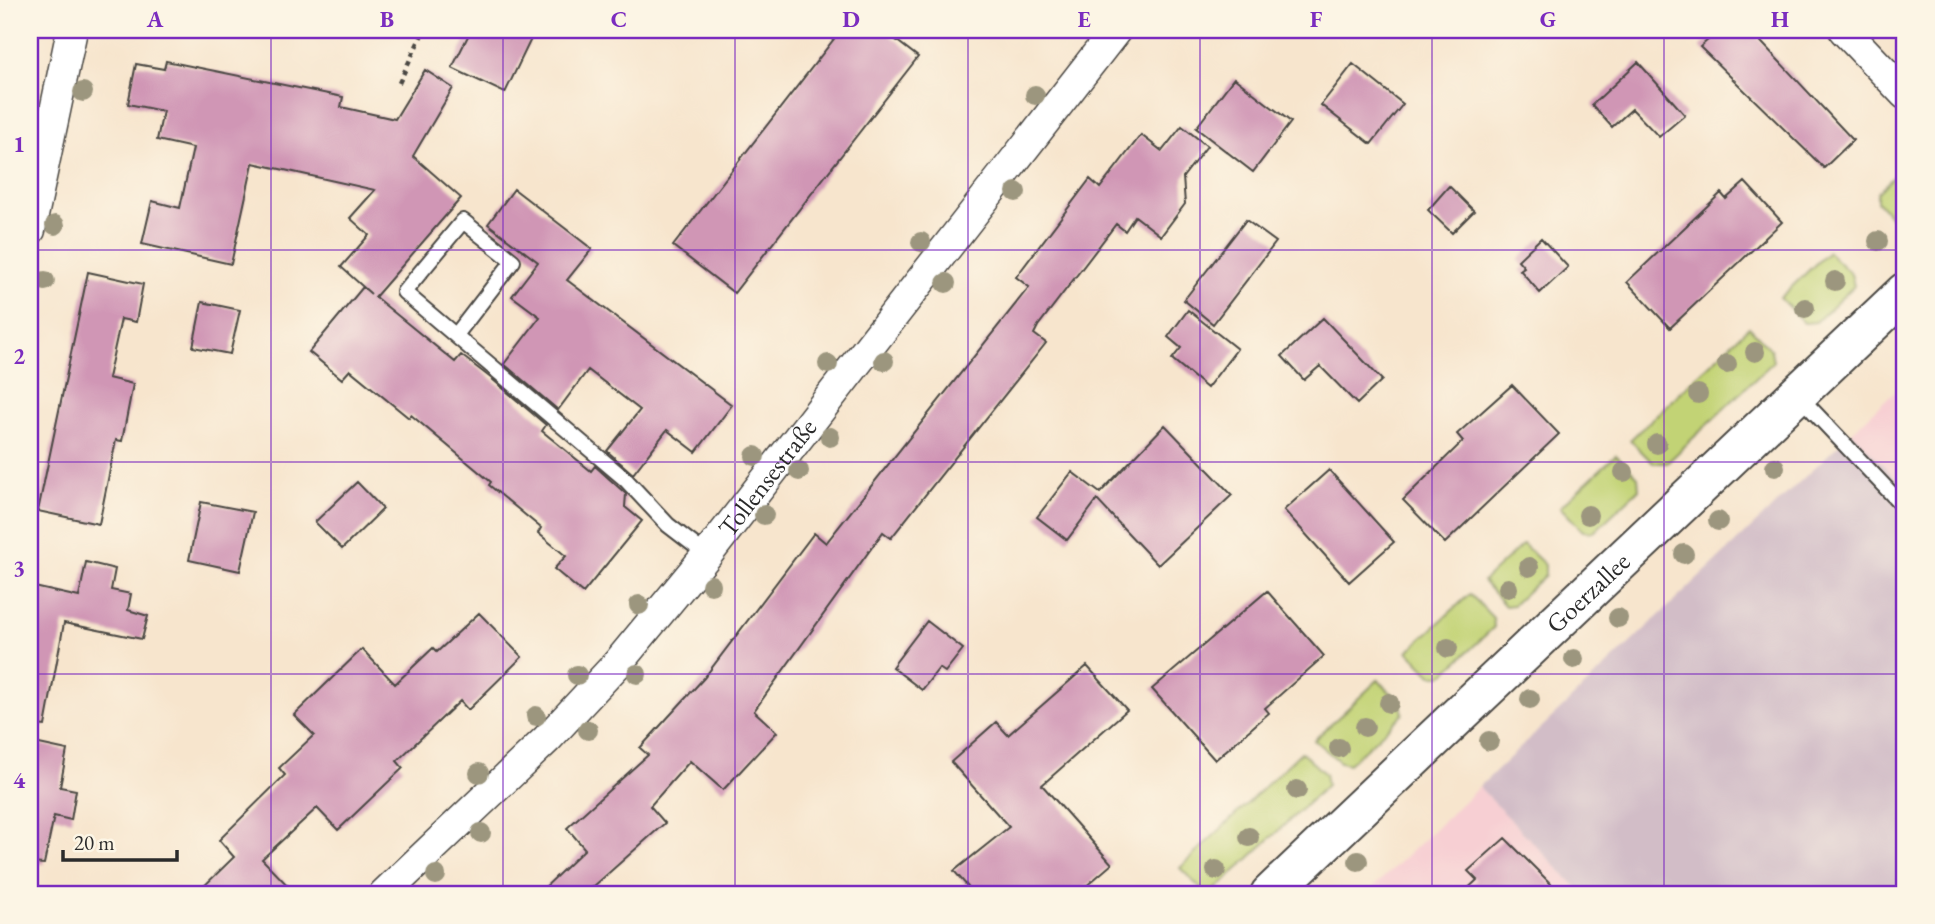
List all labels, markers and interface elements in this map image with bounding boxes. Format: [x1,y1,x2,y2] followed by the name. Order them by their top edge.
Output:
[146,4,164,34] text: A
[380,4,394,34] text: B
[611,4,627,34] text: C
[842,4,860,34] text: D
[1077,4,1091,34] text: E
[1310,4,1323,34] text: F
[1540,4,1556,34] text: G
[1771,4,1789,34] text: H
[13,129,25,159] text: 1
[13,341,25,371] text: 2
[711,412,824,544] street label: Tollensestraße
[1539,545,1637,641] street label: Goerzallee
[13,553,25,583] text: 3
[13,765,26,795] text: 4
[63,819,177,863] scale bar
[74,829,115,856] text: 20 m

